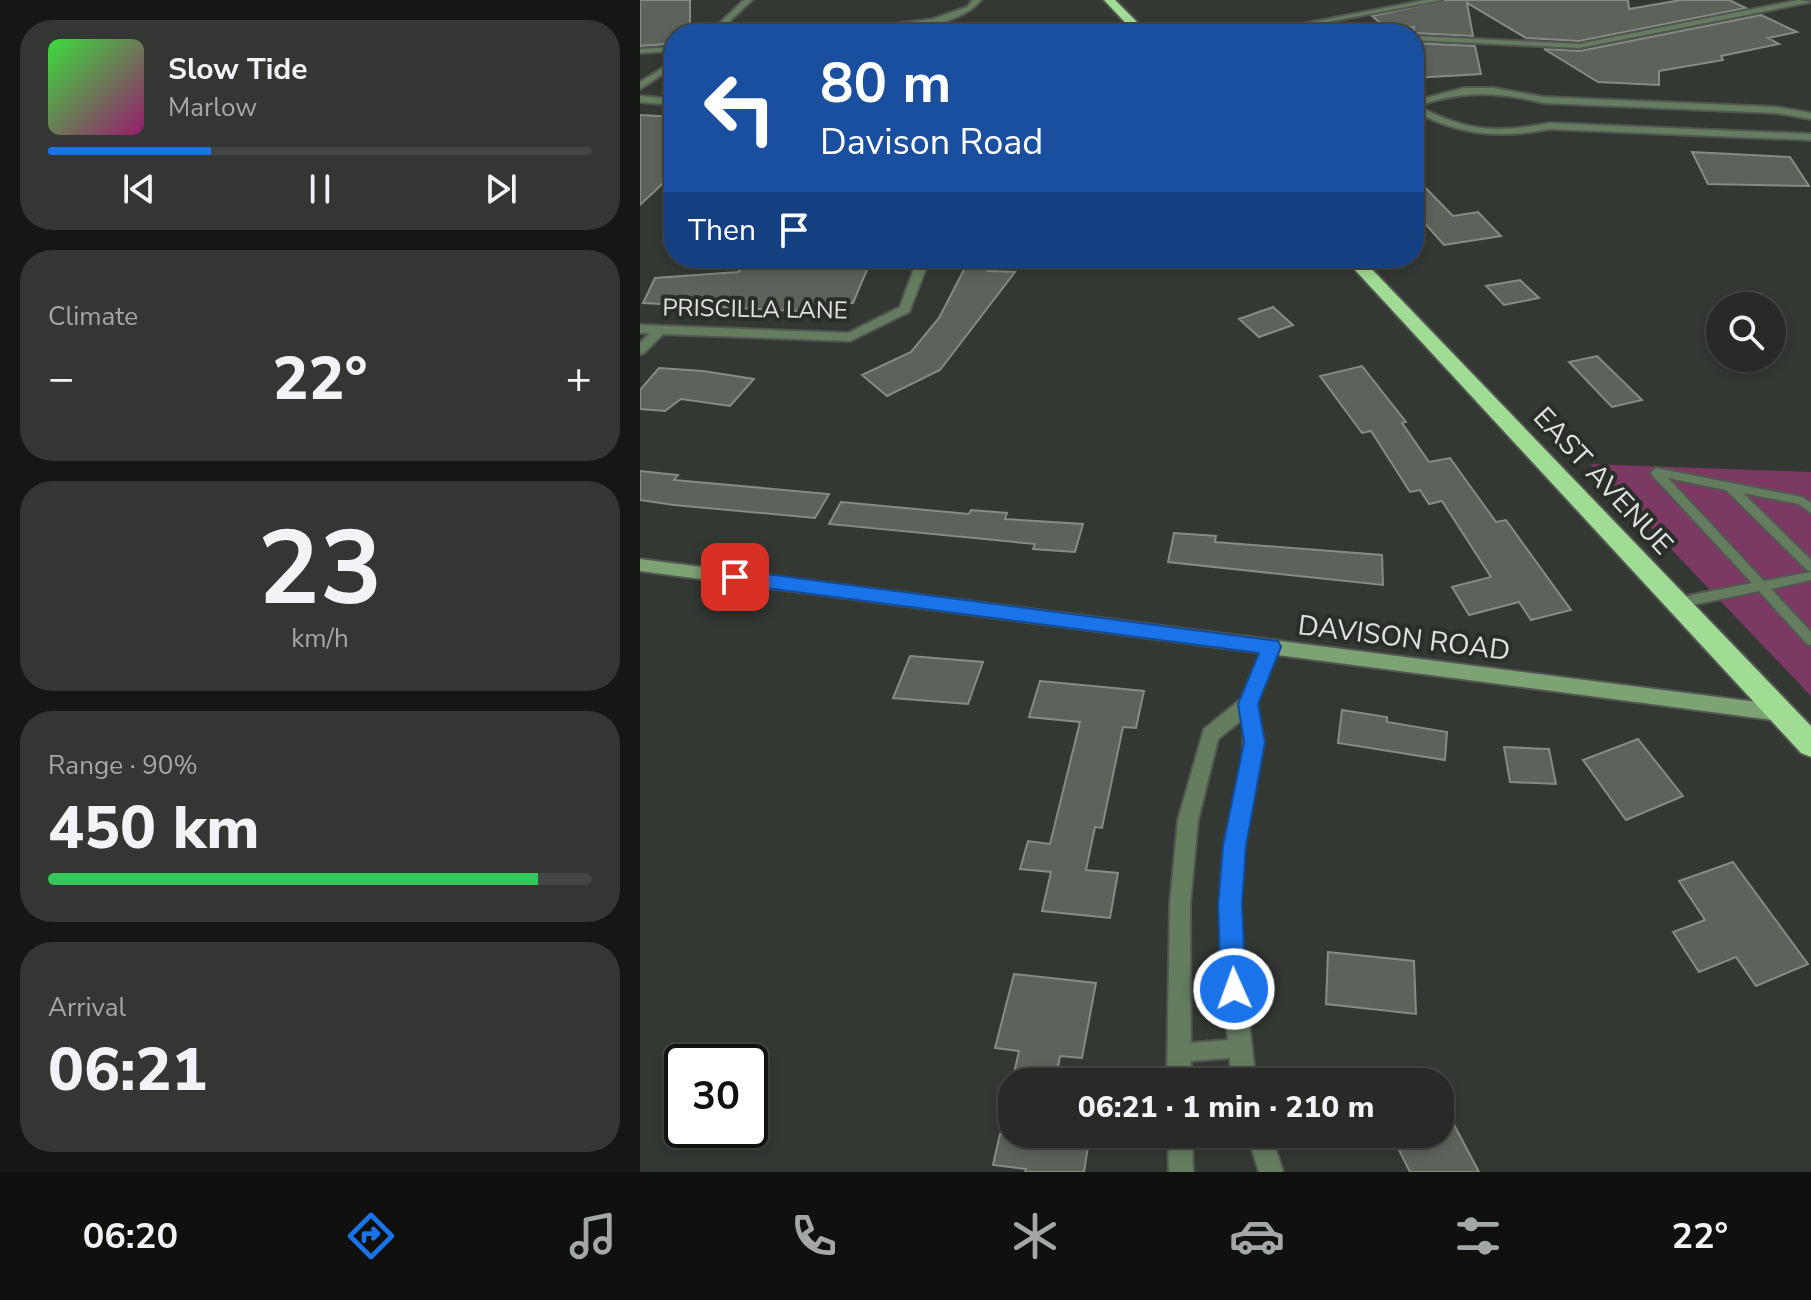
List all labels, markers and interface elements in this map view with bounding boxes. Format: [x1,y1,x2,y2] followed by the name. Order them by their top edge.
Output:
[820,45,951,122] text: 80 m
[168,49,308,90] text: Slow Tide
[688,56,792,160] icon: left
[168,90,257,125] text: Marlow
[820,118,1043,167] text: Davison Road
[117,167,161,211] icon: previous
[298,167,342,211] icon: pause
[479,167,523,211] icon: next
[772,208,816,252] icon: arrive
[688,210,756,251] text: Then
[662,291,848,327] street label: PRISCILLA LANE
[1706,292,1786,372] map controls
[1706,292,1786,372] button: search
[48,299,138,334] text: Climate
[272,338,368,420] text: 22°
[48,349,74,409] text: −
[566,349,592,409] text: +
[1525,399,1681,563] street label: EAST AVENUE
[258,498,382,640] text: 23
[701,543,769,611] pin
[713,555,757,599] icon: arrive
[1296,606,1512,670] street label: DAVISON ROAD
[291,621,349,656] text: km/h
[48,748,198,783] text: Range · 90%
[48,787,260,869] text: 450 km
[1192,947,1276,1031] position arrow
[48,990,126,1025] text: Arrival
[48,1029,208,1111] text: 06:21
[664,1044,768,1148] speed limit sign: 30
[1078,1087,1374,1128] text: 06:21 · 1 min · 210 m
[343,1208,399,1264] icon: directions
[565,1208,621,1264] icon: music
[786,1208,842,1264] icon: phone
[1007,1208,1063,1264] icon: climate
[1229,1208,1285,1264] icon: car
[1450,1208,1506,1264] icon: filters
[83,1212,178,1261] text: 06:20
[1671,1212,1728,1261] text: 22°

